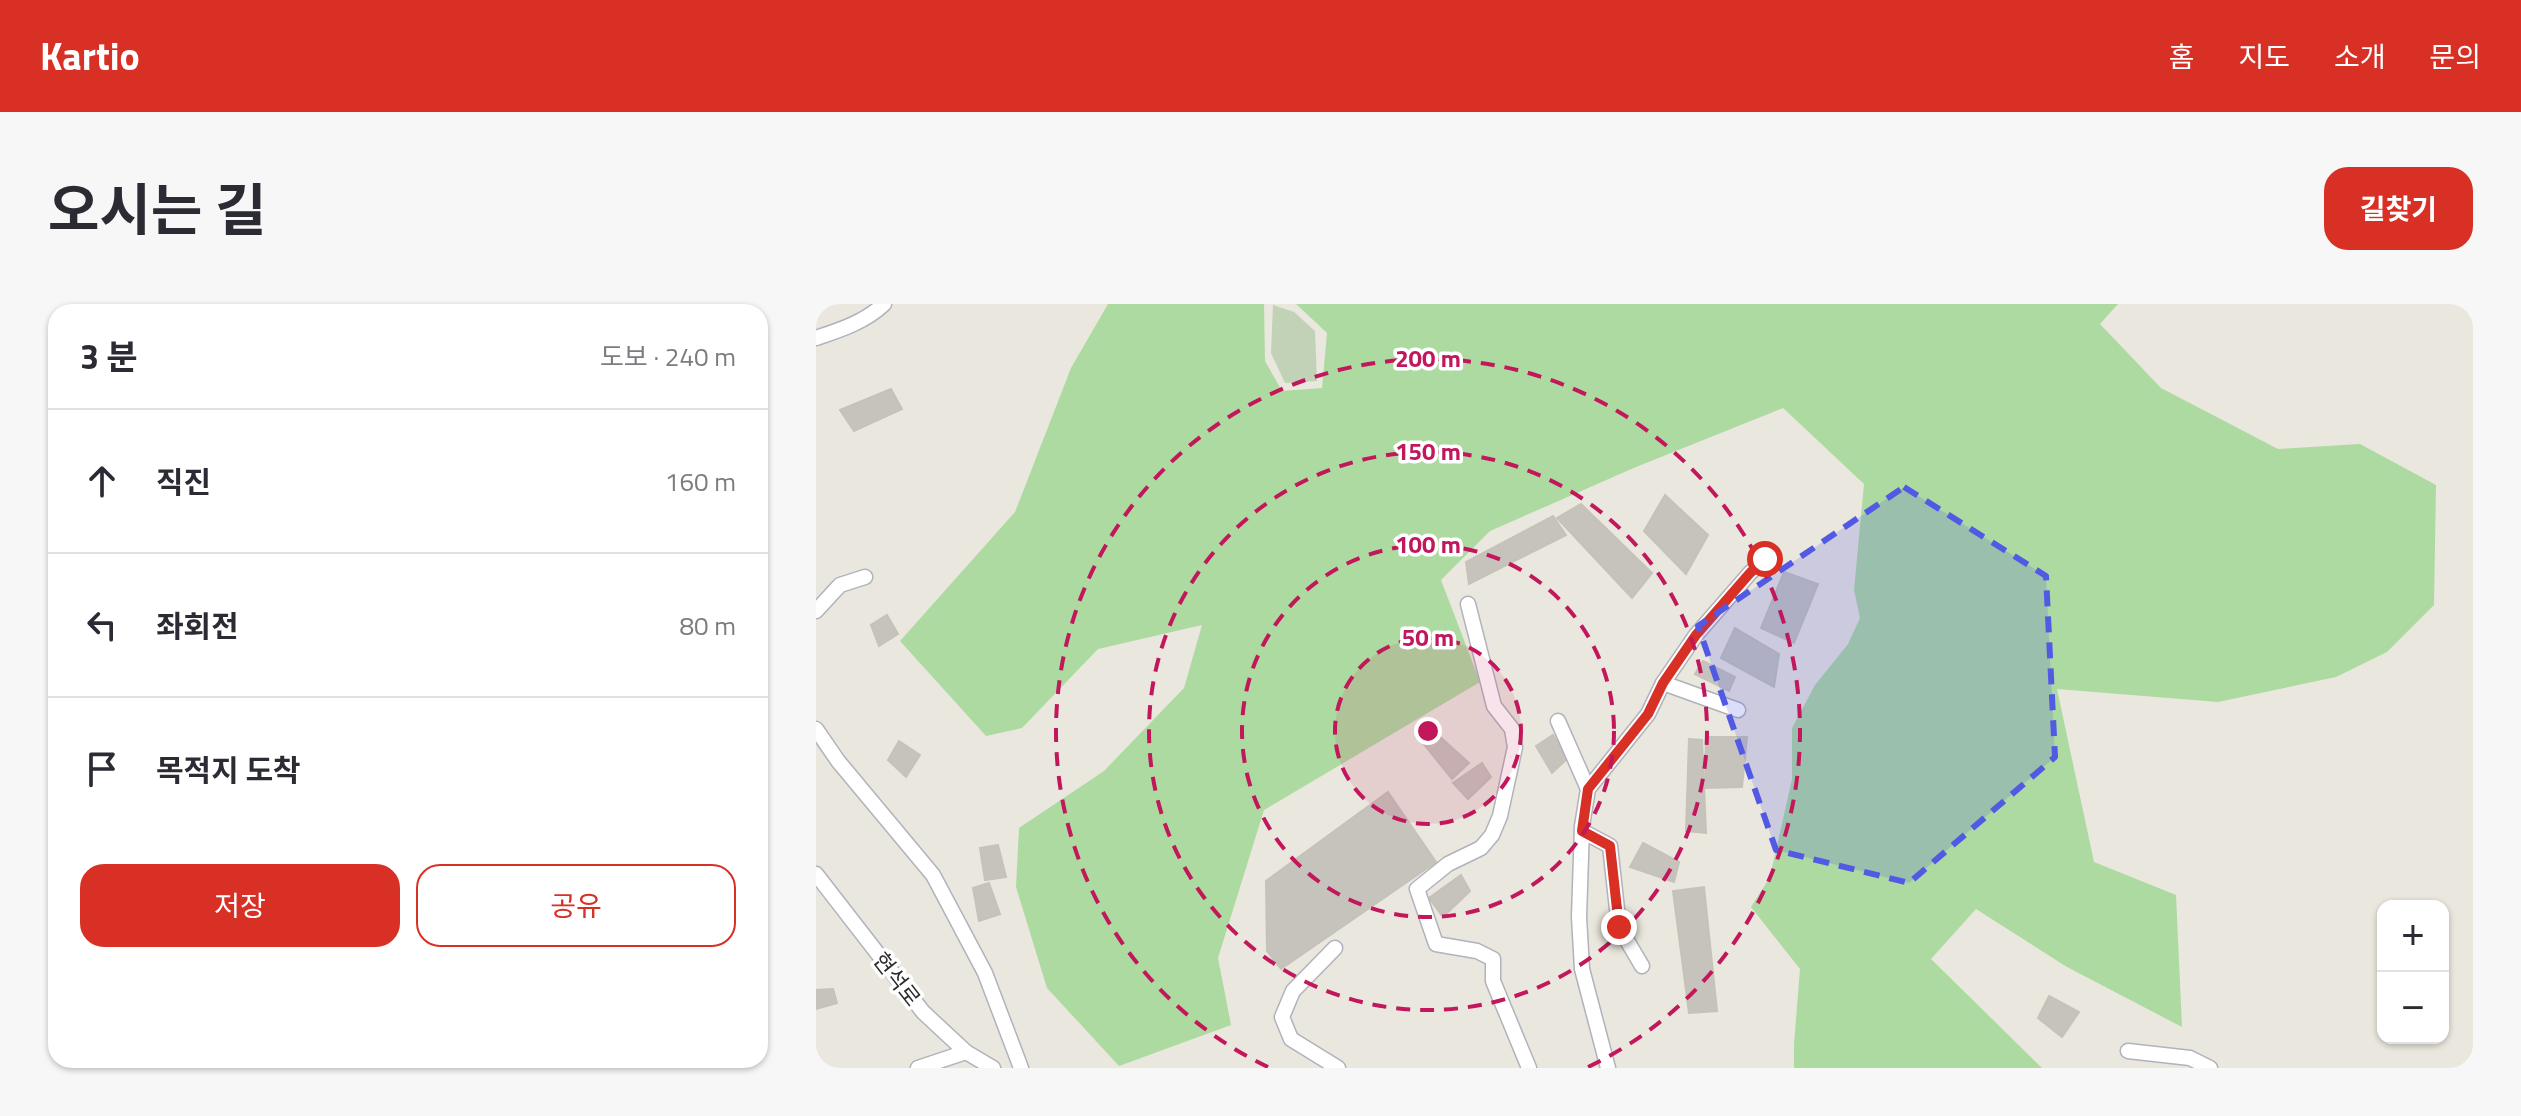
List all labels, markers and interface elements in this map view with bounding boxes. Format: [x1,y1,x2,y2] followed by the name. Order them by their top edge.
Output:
[40,27,140,85] text: Kartio
[2169,35,2194,78] text: 홈
[2238,35,2290,78] text: 지도
[2334,35,2385,78] text: 소개
[2429,35,2481,78] text: 문의
[48,167,266,252] text: 오시는 길
[2324,167,2473,250] button: 길찾기
[80,330,138,382] text: 3 분
[600,337,736,376] text: 도보 · 240 m
[1395,340,1461,376] text: 200 m
[1395,433,1461,469] text: 150 m
[80,459,124,503] icon: ahead
[156,459,211,505] text: 직진
[665,462,736,501] text: 160 m
[1395,526,1461,562] text: 100 m
[1747,541,1783,577] route start
[80,603,124,647] icon: left
[156,603,239,649] text: 좌회전
[679,606,736,645] text: 80 m
[1402,619,1454,655] text: 50 m
[1414,717,1442,745] centre of rings
[80,747,124,791] icon: arrive
[156,747,301,793] text: 목적지 도착
[80,864,400,947] button: 저장
[416,864,736,947] button: 공유
[2377,900,2449,1044] map controls
[2377,900,2449,972] button: +
[1601,909,1637,945] route end
[865,945,929,1013] street label: 현석로
[2377,972,2449,1044] button: −

